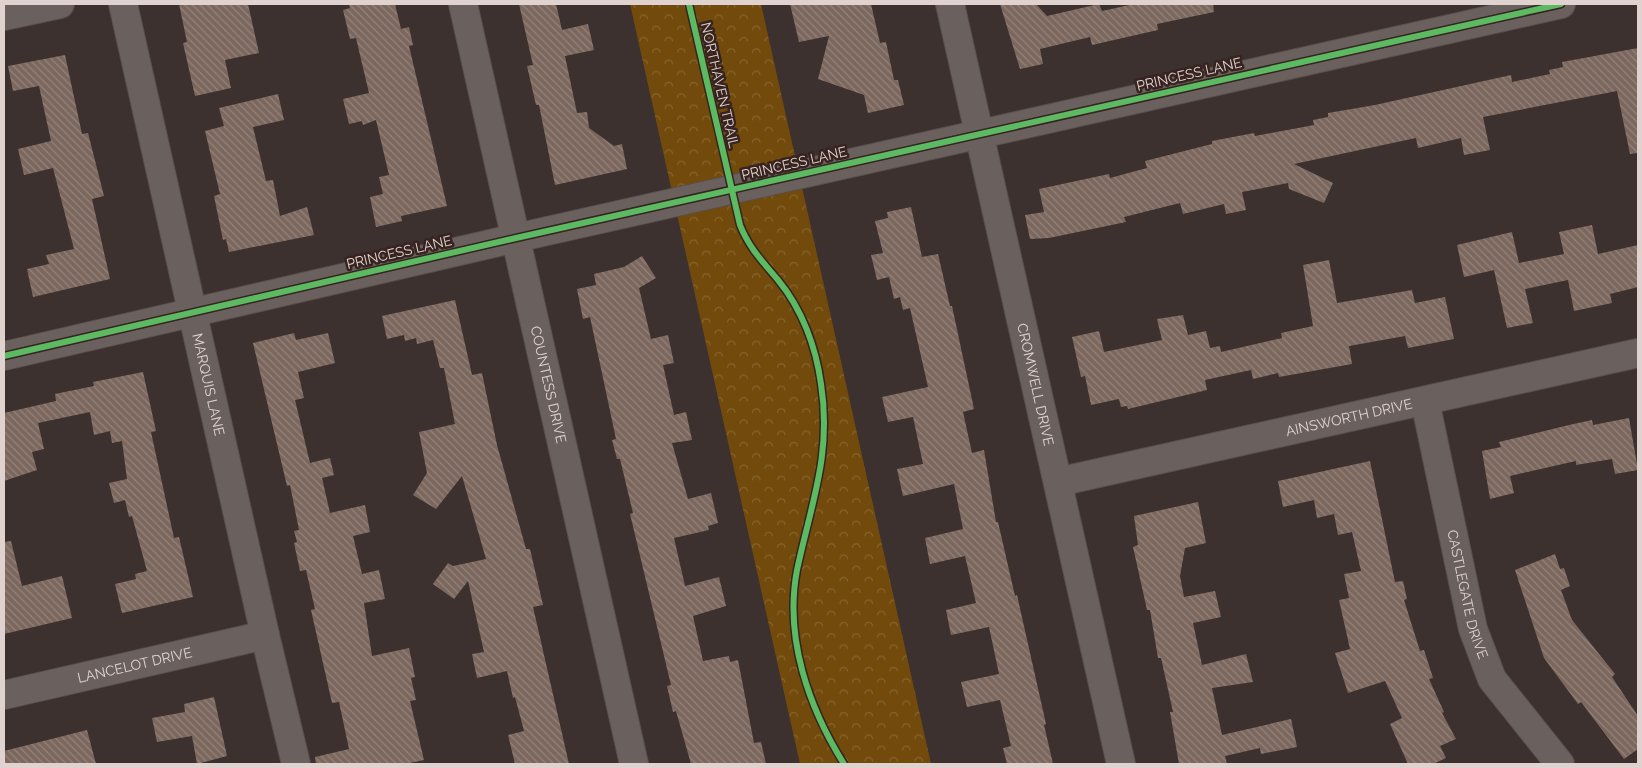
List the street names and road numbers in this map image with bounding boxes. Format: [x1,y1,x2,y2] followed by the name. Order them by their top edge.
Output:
[698,21,742,149] street label: NORTHAVEN TRAIL
[1135,54,1243,94] street label: PRINCESS LANE
[740,143,848,183] street label: PRINCESS LANE
[345,232,453,272] street label: PRINCESS LANE
[1014,322,1057,447] street label: CROMWELL DRIVE
[528,324,570,445] street label: COUNTESS DRIVE
[189,332,228,437] street label: MARQUIS LANE
[1284,395,1414,439] street label: AINSWORTH DRIVE
[1444,528,1492,661] street label: CASTLEGATE DRIVE
[76,644,193,686] street label: LANCELOT DRIVE

